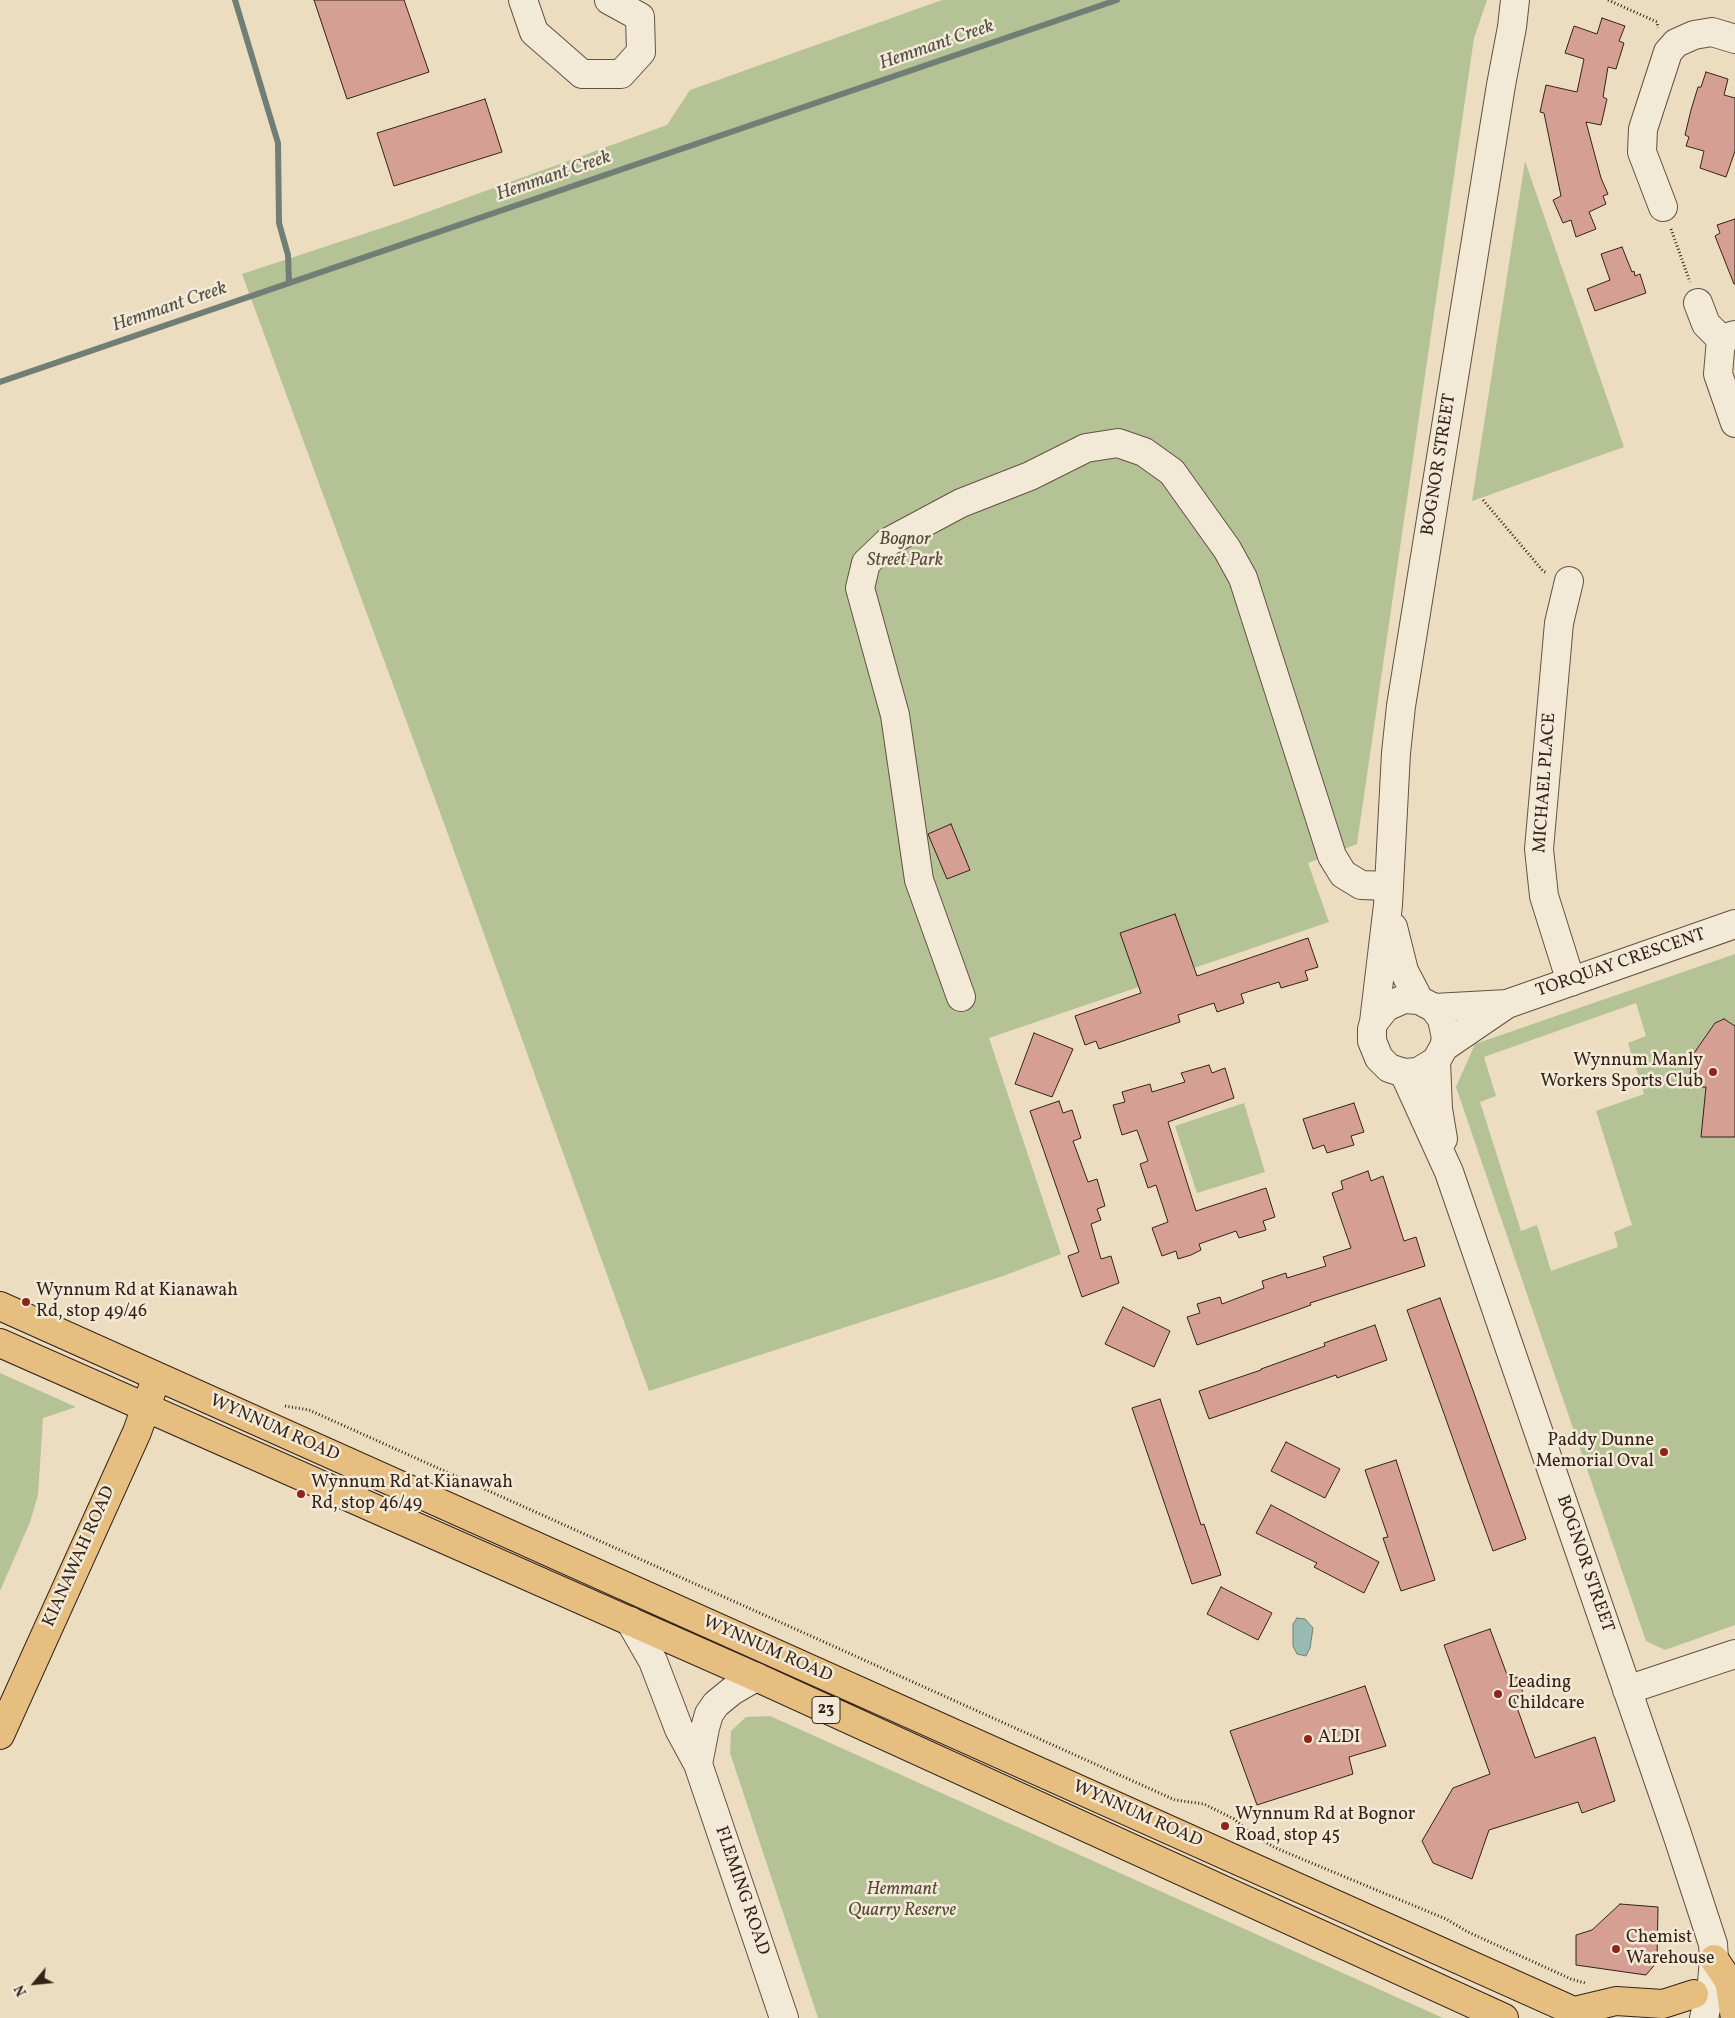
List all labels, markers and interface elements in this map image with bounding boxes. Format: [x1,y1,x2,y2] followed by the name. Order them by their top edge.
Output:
[877,16,997,76] water label: Hemmant Creek
[494,147,614,207] water label: Hemmant Creek
[110,278,230,338] water label: Hemmant Creek
[1418,393,1462,537] street label: BOGNOR STREET
[867,530,943,572] park label: Bognor Street Park
[1530,712,1562,854] street label: MICHAEL PLACE
[1533,925,1709,1003] street label: TORQUAY CRESCENT
[1540,1051,1703,1094] place label: Wynnum Manly Workers Sports Club
[1707,1066,1719,1078] marker: Wynnum Manly Workers Sports Club
[36,1281,238,1324] place label: Wynnum Rd at Kianawah Rd, stop 49/46
[20,1296,32,1308] marker: Wynnum Rd at Kianawah Rd, stop 49/46
[206,1391,342,1467] street label: WYNNUM ROAD
[1536,1431,1654,1474] place label: Paddy Dunne Memorial Oval
[1658,1446,1670,1458] marker: Paddy Dunne Memorial Oval
[311,1473,513,1516] place label: Wynnum Rd at Kianawah Rd, stop 46/49
[39,1483,121,1631] street label: KIANAWAH ROAD
[295,1488,307,1500] marker: Wynnum Rd at Kianawah Rd, stop 46/49
[1550,1493,1618,1635] street label: BOGNOR STREET
[699,1612,835,1688] street label: WYNNUM ROAD
[1508,1673,1585,1716] place label: Leading Childcare
[1492,1688,1504,1700] marker: Leading Childcare
[812,1696,840,1724] road number: 23
[1318,1728,1360,1750] place label: ALDI
[1302,1733,1314,1745] marker: ALDI
[1069,1777,1205,1853] street label: WYNNUM ROAD
[1235,1805,1415,1848] place label: Wynnum Rd at Bognor Road, stop 45
[1219,1820,1231,1832] marker: Wynnum Rd at Bognor Road, stop 45
[709,1824,773,1958] street label: FLEMING ROAD
[848,1880,956,1922] park label: Hemmant Quarry Reserve
[1626,1928,1715,1970] place label: Chemist Warehouse
[1610,1943,1622,1955] marker: Chemist Warehouse
[10,1958,60,2008] north arrow
[11,1981,32,1999] text: N

